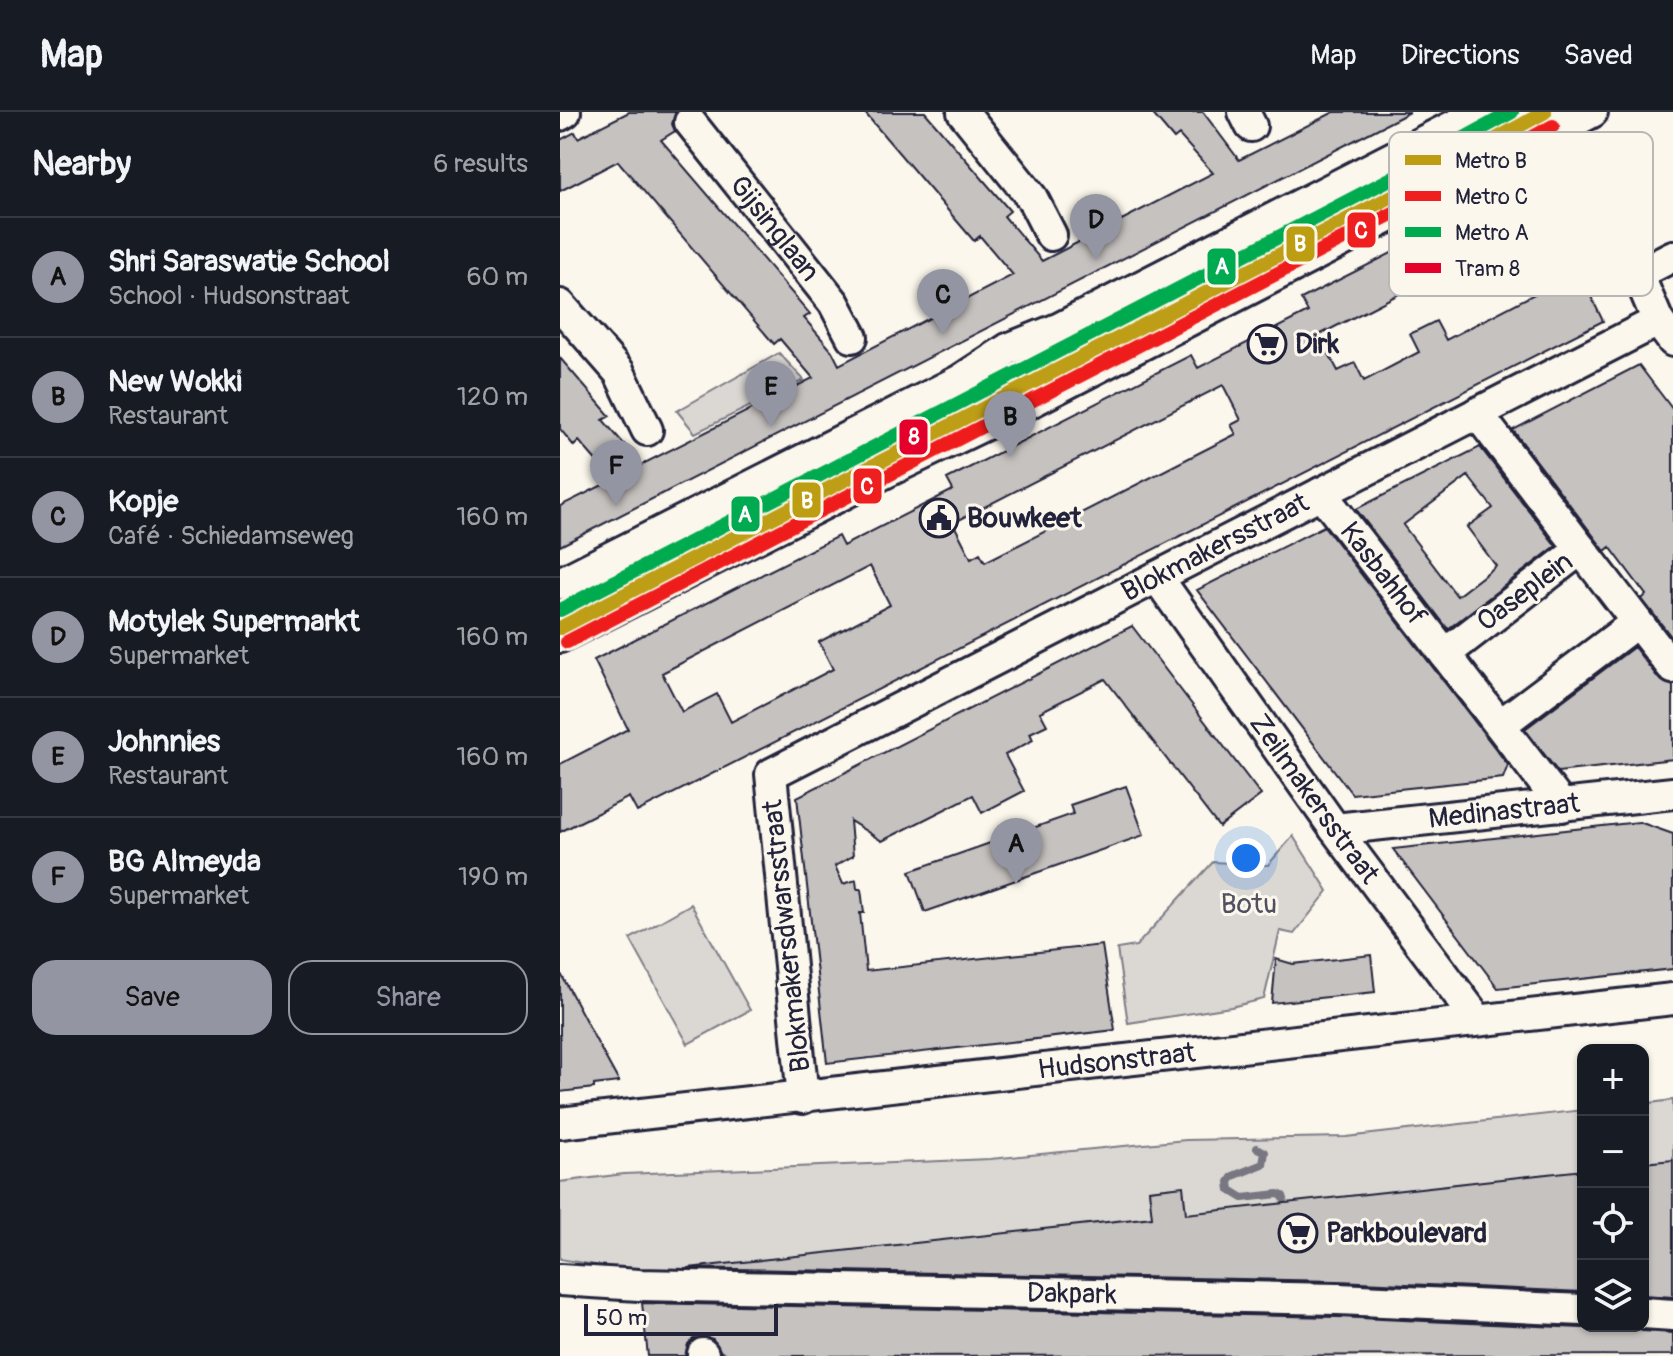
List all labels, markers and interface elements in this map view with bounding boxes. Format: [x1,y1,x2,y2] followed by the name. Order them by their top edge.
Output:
[40,31,103,79] text: Map
[1310,38,1357,73] text: Map
[1401,38,1520,73] text: Directions
[1564,38,1633,73] text: Saved
[1389,132,1653,296] legend
[32,143,131,186] text: Nearby
[1455,147,1527,175] text: Metro B
[433,148,528,180] text: 6 results
[722,168,827,288] street label: Gijsinglaan
[1455,183,1528,211] text: Metro C
[1070,194,1122,260] pin: D
[1346,211,1377,249] line badge: C
[1354,217,1368,245] text: C
[1455,219,1529,247] text: Metro A
[1285,225,1316,263] line badge: B
[1294,230,1306,258] text: B
[108,243,390,280] text: Shri Saraswatie School
[1206,247,1237,286] line badge: A
[1215,253,1230,281] text: A
[1455,255,1520,283] text: Tram 8
[50,261,66,293] text: A
[466,261,528,293] text: 60 m
[917,269,969,335] pin: C
[108,280,349,312] text: School · Hudsonstraat
[1246,323,1288,365] supermarket icon: Dirk
[1295,327,1340,362] place label: Dirk
[745,361,797,427] pin: E
[108,363,242,400] text: New Wokki
[51,381,65,413] text: B
[457,381,528,413] text: 120 m
[984,391,1036,457] pin: B
[108,400,228,432] text: Restaurant
[898,418,929,456] line badge: 8
[908,423,920,451] text: 8
[590,440,642,506] pin: F
[852,467,883,505] line badge: C
[860,473,874,501] text: C
[791,481,822,519] line badge: B
[108,483,178,520] text: Kopje
[1115,485,1315,610] street label: Blokmakersstraat
[801,487,813,515] text: B
[730,495,761,533] line badge: A
[918,497,960,539] public building icon: Bouwkeet
[50,501,66,533] text: C
[456,501,528,533] text: 160 m
[738,501,753,529] text: A
[967,501,1082,536] place label: Bouwkeet
[1332,515,1434,633] street label: Kasbahhof
[108,520,354,552] text: Café · Schiedamseweg
[1470,545,1580,639] street label: Oaseplein
[108,603,360,640] text: Motylek Supermarkt
[50,621,66,653] text: D
[456,621,528,653] text: 160 m
[108,640,249,672] text: Supermarket
[1242,707,1388,891] street label: Zeilmakersstraat
[108,723,220,760] text: Johnnies
[51,741,65,773] text: E
[456,741,528,773] text: 160 m
[108,760,228,792] text: Restaurant
[1427,785,1582,836] street label: Medinastraat
[755,797,819,1074] street label: Blokmakersdwarsstraat
[990,818,1042,884] pin: A
[1226,838,1266,878] your location
[108,843,261,880] text: BG Almeyda
[50,861,66,893] text: F
[458,861,528,893] text: 190 m
[108,880,249,912] text: Supermarket
[1221,887,1277,922] park label: Botu
[32,960,272,1035] button: Save
[288,960,528,1035] button: Share
[1036,1035,1198,1087] street label: Hudsonstraat
[1577,1044,1649,1332] map controls
[1577,1044,1649,1116] button: +
[1577,1116,1649,1188] button: −
[1577,1188,1649,1260] button: locate
[1277,1212,1319,1254] supermarket icon: Parkboulevard
[1326,1216,1487,1251] place label: Parkboulevard
[1577,1260,1649,1332] button: layers
[1026,1275,1118,1312] street label: Dakpark
[584,1300,778,1336] scale bar
[596,1304,647,1332] text: 50 m

